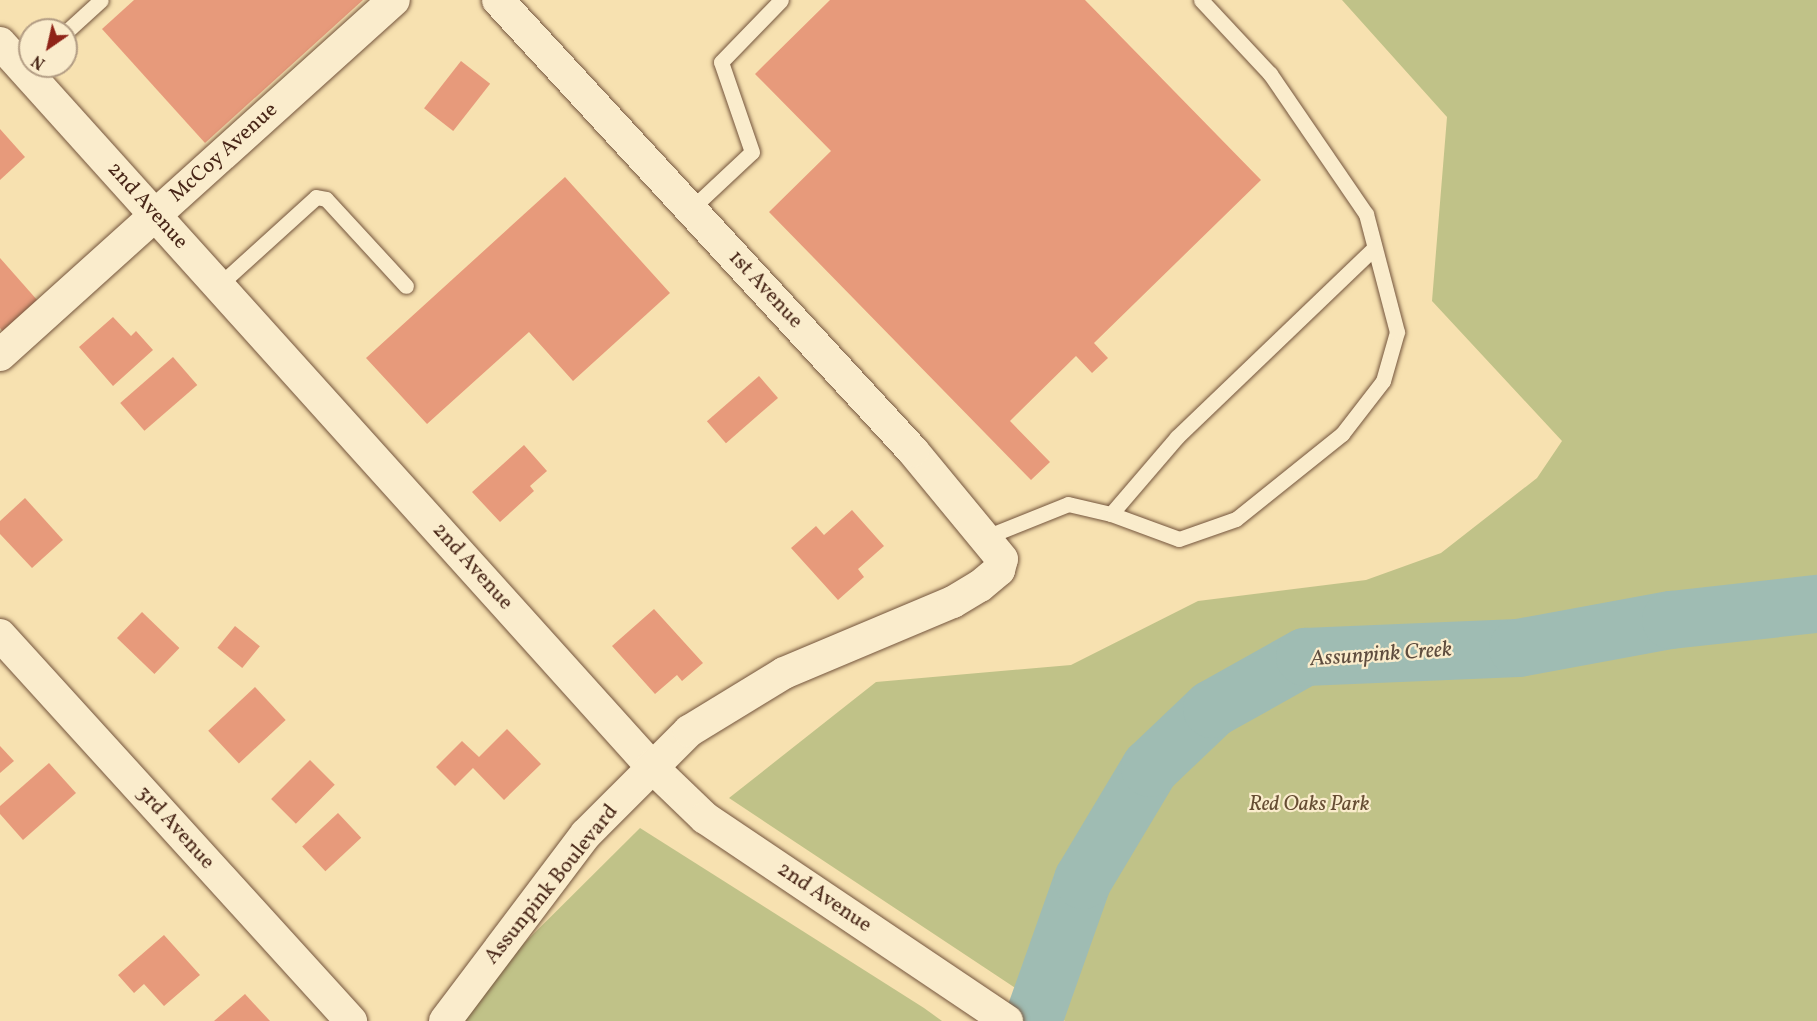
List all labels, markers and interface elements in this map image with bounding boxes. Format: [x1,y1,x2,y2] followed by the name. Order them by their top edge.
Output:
[18,18,78,78] north arrow
[28,49,50,74] text: N
[164,98,284,208] street label: McCoy Avenue
[101,157,193,255] street label: 2nd Avenue
[723,246,807,334] street label: 1st Avenue
[426,518,518,616] street label: 2nd Avenue
[1309,637,1453,673] water label: Assunpink Creek
[131,781,219,875] street label: 3rd Avenue
[1249,792,1369,818] park label: Red Oaks Park
[480,800,624,970] street label: Assunpink Boulevard
[772,857,876,939] street label: 2nd Avenue

